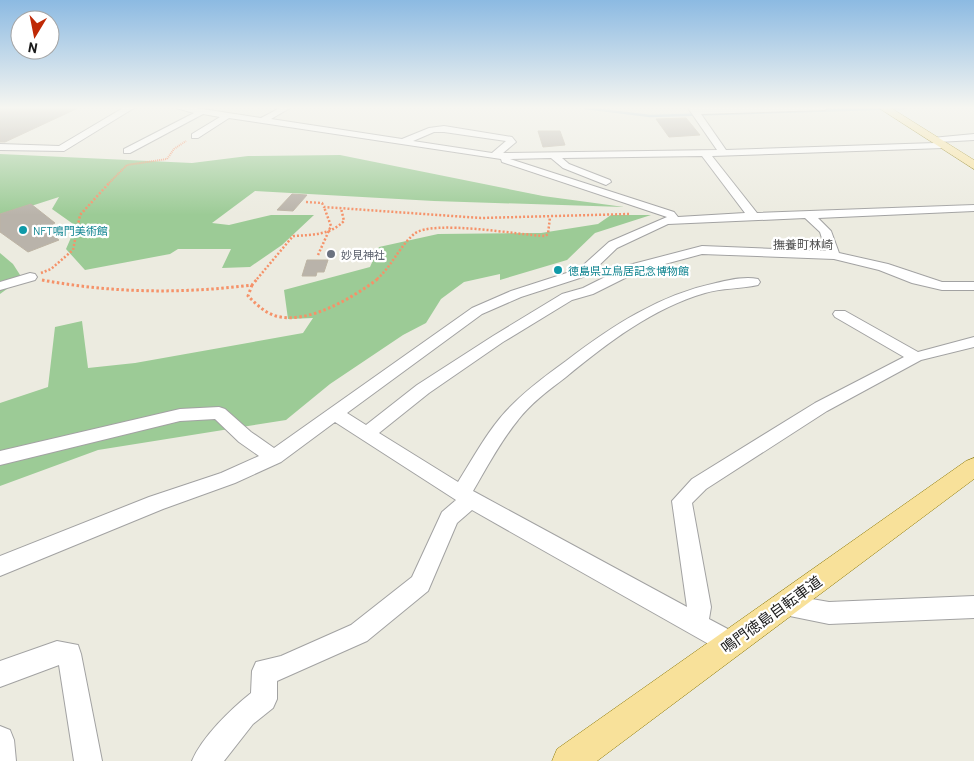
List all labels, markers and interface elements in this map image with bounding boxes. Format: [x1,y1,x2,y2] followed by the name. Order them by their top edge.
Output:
[10,10,60,60] north arrow
[27,39,39,57] text: N
[17,224,29,236] marker: NFT鳴門美術館
[33,224,108,237] place label: NFT鳴門美術館
[773,237,833,251] district label: 撫養町林崎
[325,248,337,260] marker: 妙見神社
[341,248,385,261] place label: 妙見神社
[552,264,564,276] marker: 徳島県立鳥居記念博物館
[568,264,689,277] place label: 徳島県立鳥居記念博物館
[717,571,825,657] street label: 鳴門徳島自転車道

